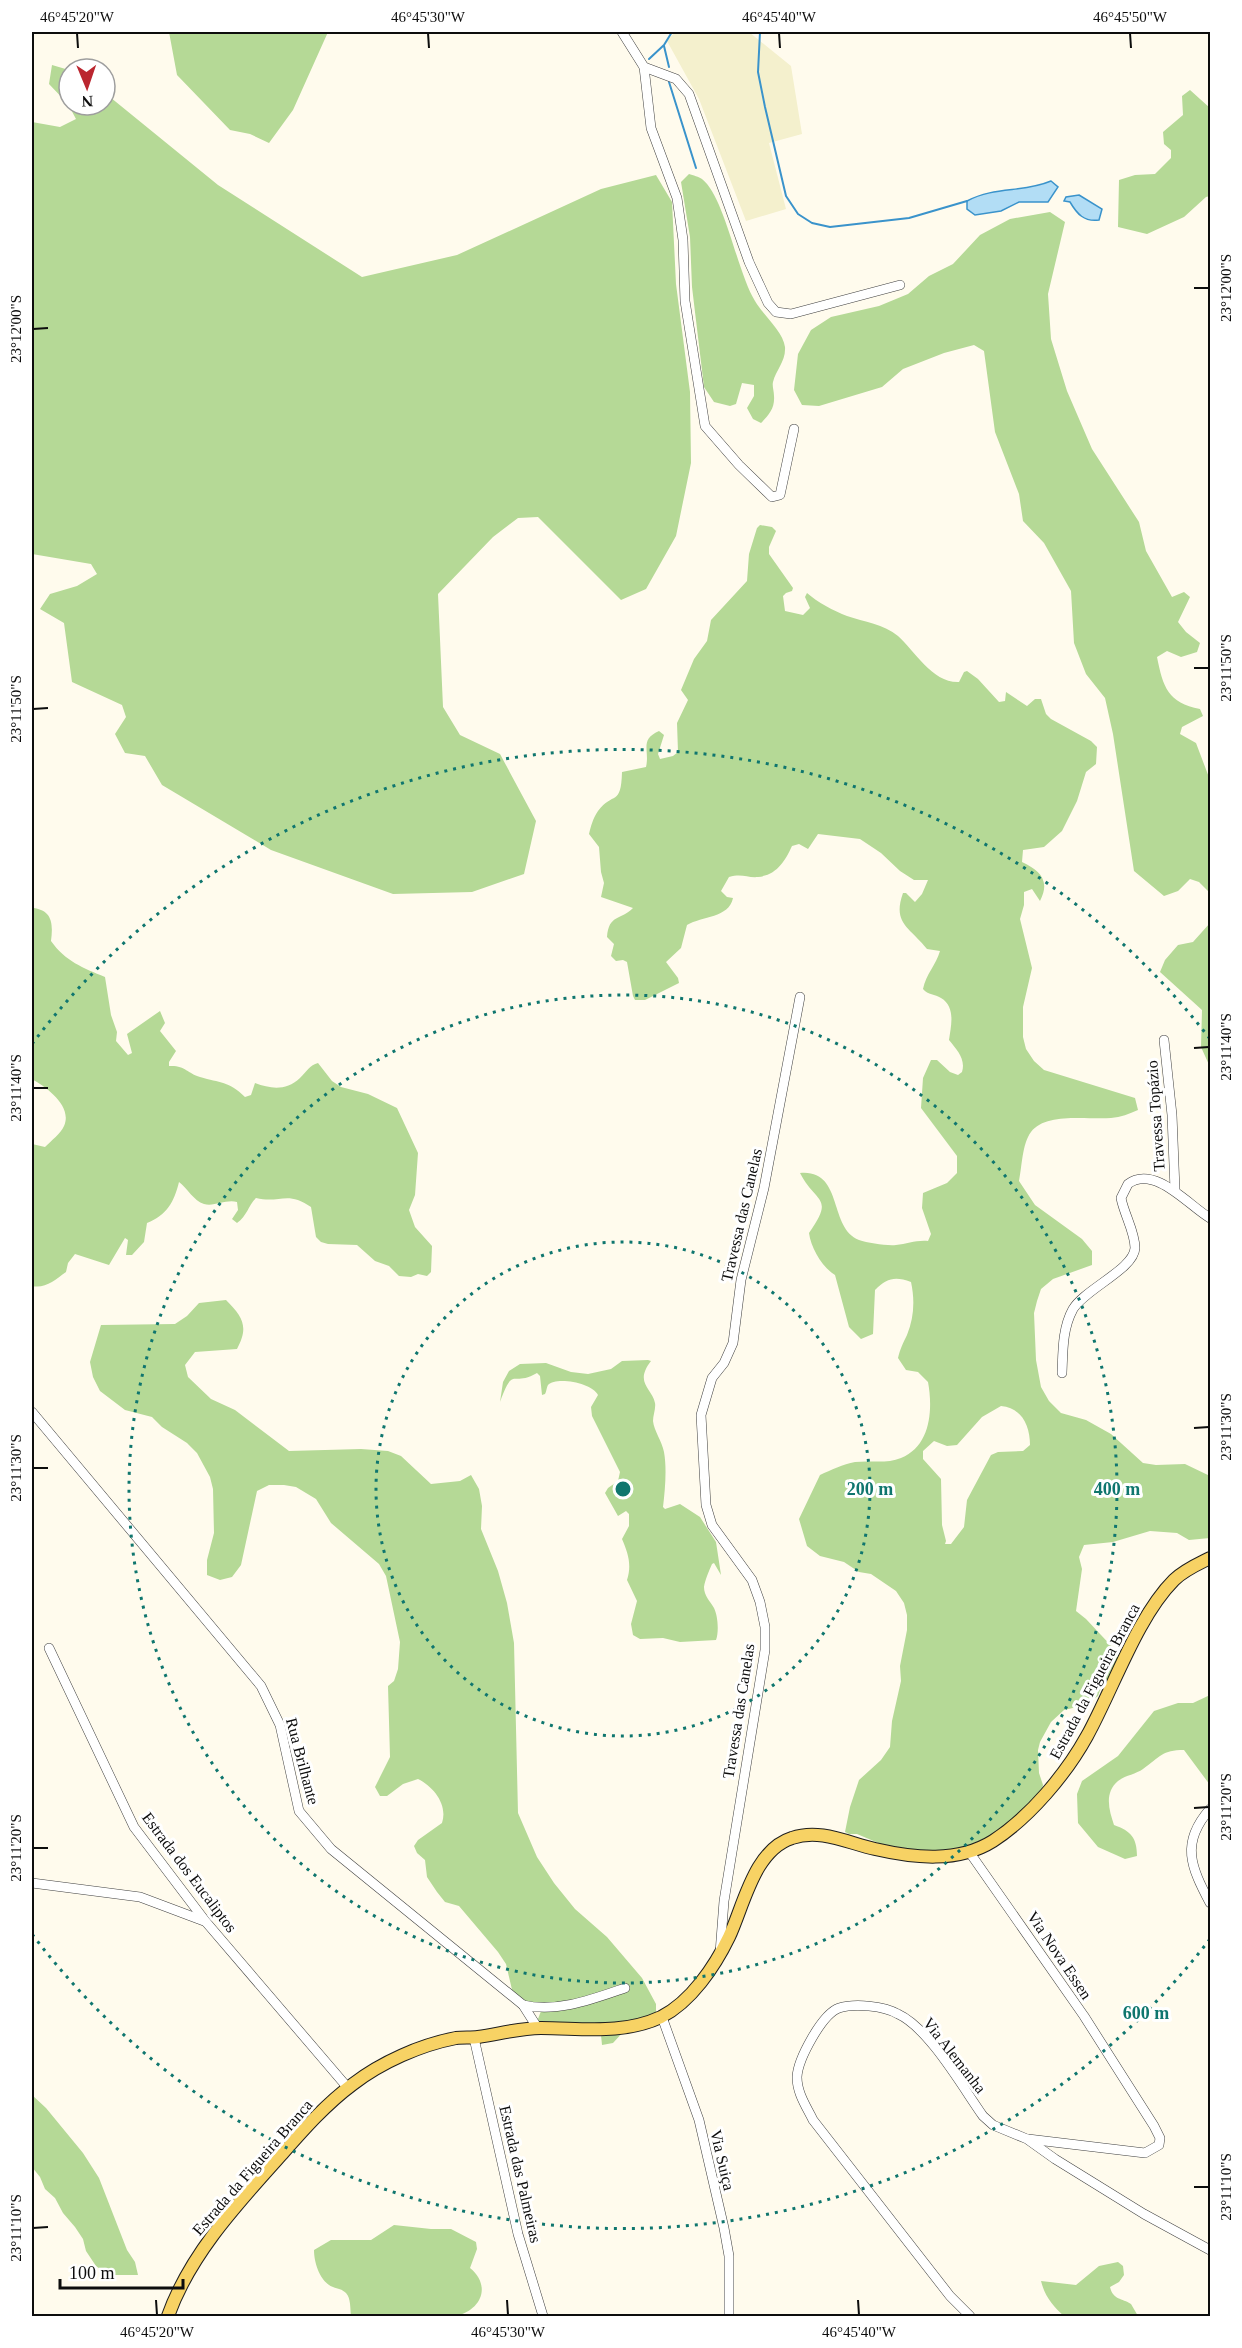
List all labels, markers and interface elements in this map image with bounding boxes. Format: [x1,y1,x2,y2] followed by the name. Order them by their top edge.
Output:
[40,9,115,25] text: 46°45'20"W
[391,9,466,25] text: 46°45'30"W
[742,9,817,25] text: 46°45'40"W
[1093,9,1168,25] text: 46°45'50"W
[57,57,117,117] north arrow
[81,93,94,110] text: N
[1218,254,1234,322] text: 23°12'00"S
[8,295,24,363] text: 23°12'00"S
[1218,634,1234,702] text: 23°11'50"S
[8,675,24,743] text: 23°11'50"S
[1218,1013,1234,1081] text: 23°11'40"S
[8,1054,24,1122] text: 23°11'40"S
[1143,1060,1169,1172] street label: Travessa Topázio
[718,1147,765,1283] street label: Travessa das Canelas
[1218,1393,1234,1461] text: 23°11'30"S
[8,1434,24,1502] text: 23°11'30"S
[613,1479,633,1499] centre of rings
[847,1479,893,1499] text: 200 m
[1094,1479,1140,1499] text: 400 m
[1046,1601,1144,1762] street label: Estrada da Figueira Branca
[719,1642,758,1780] street label: Travessa das Canelas
[283,1716,322,1806] street label: Rua Brilhante
[1218,1773,1234,1841] text: 23°11'20"S
[138,1809,240,1936] street label: Estrada dos Eucaliptos
[8,1814,24,1882] text: 23°11'20"S
[1024,1908,1095,2002] street label: Via Nova Essen
[1123,2003,1169,2023] text: 600 m
[920,2014,989,2096] street label: Via Alemanha
[189,2096,317,2239] street label: Estrada da Figueira Branca
[496,2104,545,2244] street label: Estrada das Palmeiras
[706,2128,738,2192] street label: Via Suiça
[1218,2153,1234,2221] text: 23°11'10"S
[8,2194,24,2262] text: 23°11'10"S
[60,2252,183,2290] scale bar
[69,2263,115,2283] text: 100 m
[120,2324,195,2340] text: 46°45'20"W
[471,2324,546,2340] text: 46°45'30"W
[822,2324,897,2340] text: 46°45'40"W

